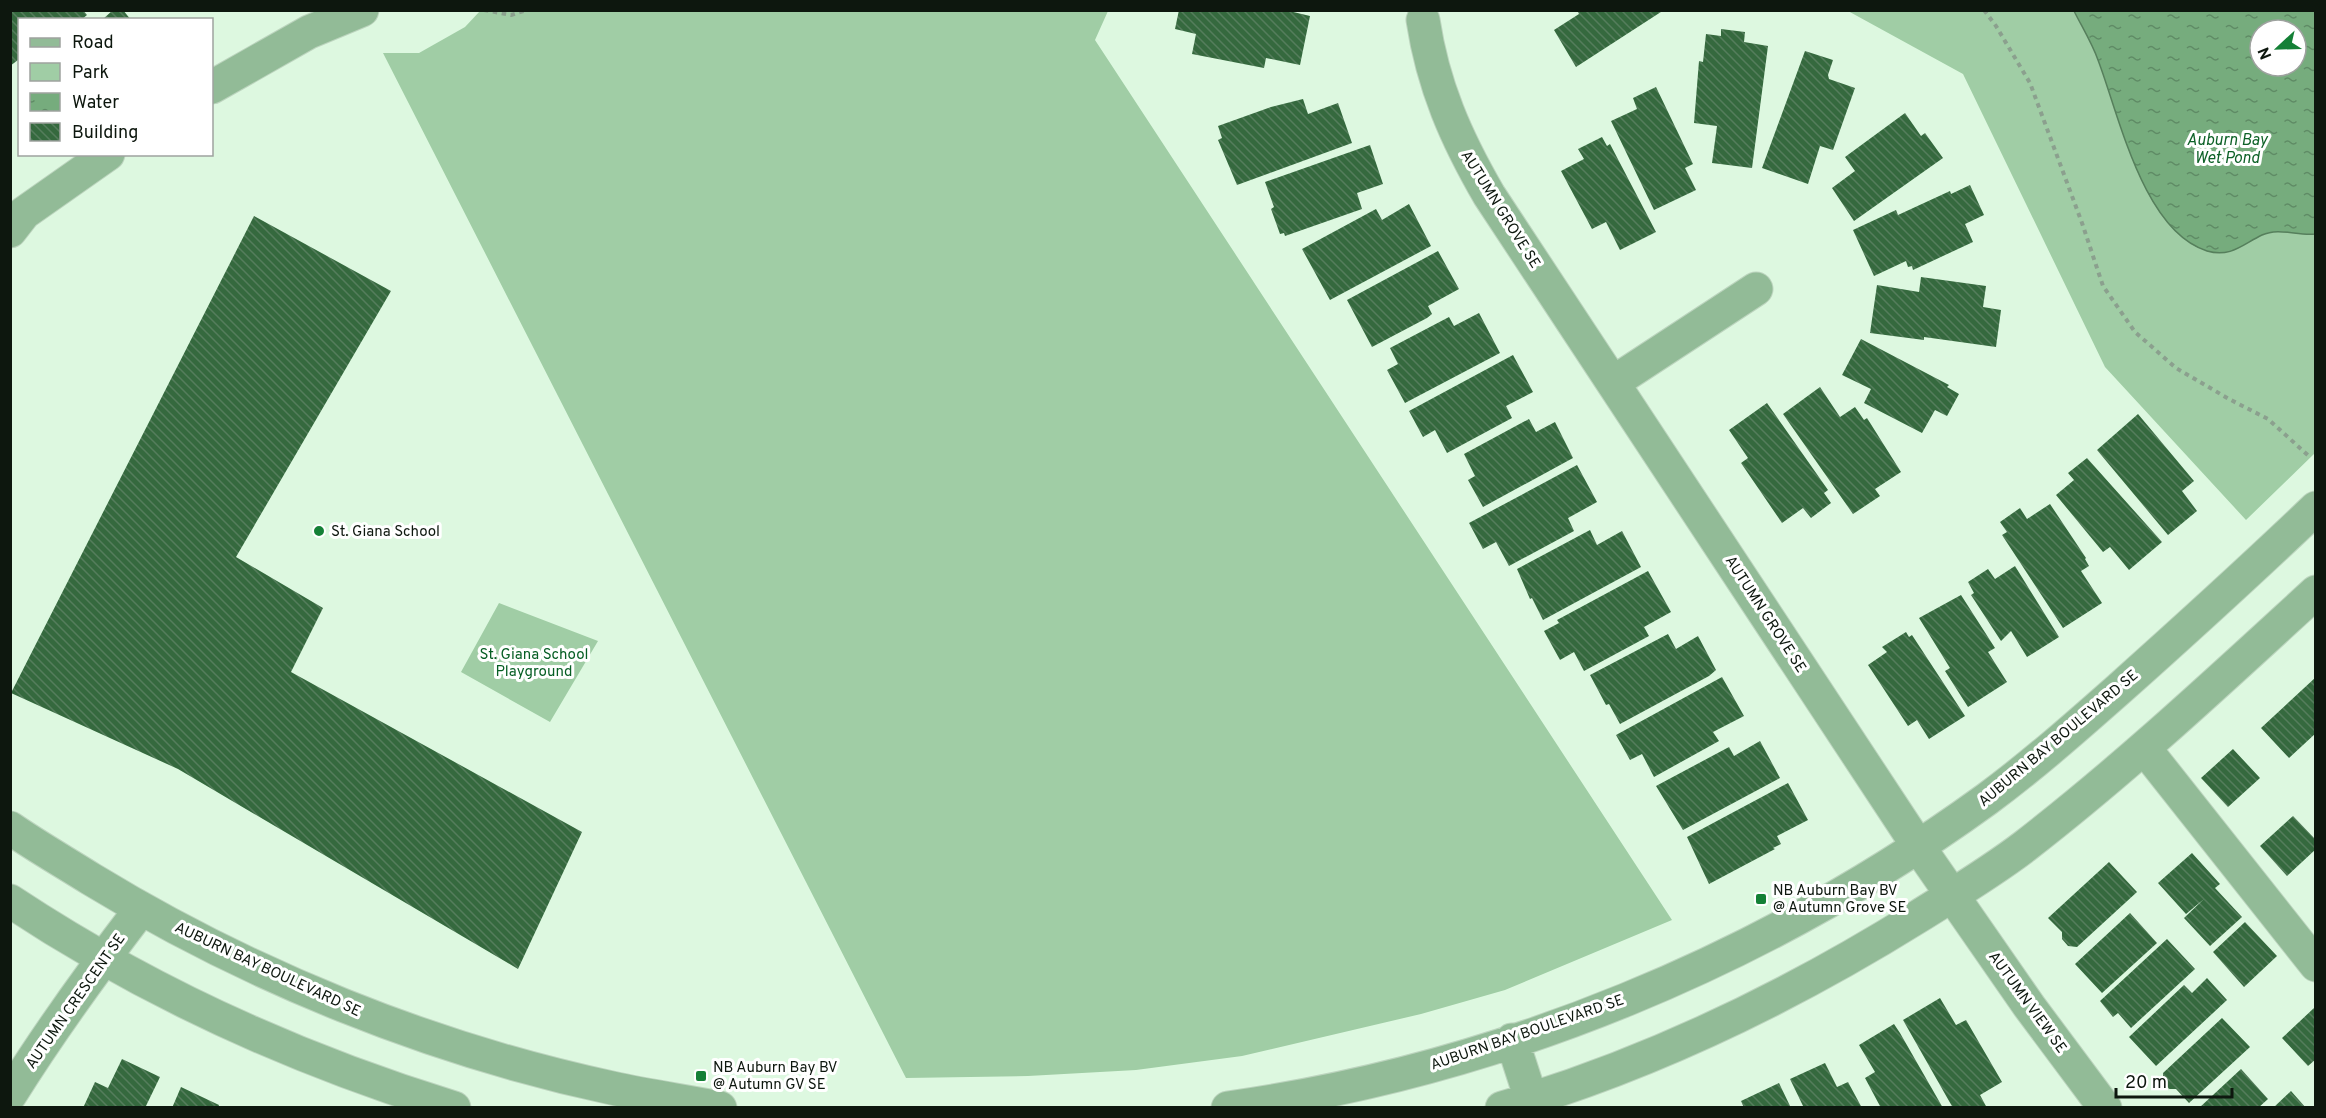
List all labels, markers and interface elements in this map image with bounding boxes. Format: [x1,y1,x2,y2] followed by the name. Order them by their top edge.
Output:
[18,18,213,156] legend
[2248,18,2308,78] north arrow
[72,32,114,55] text: Road
[2255,44,2277,62] text: N
[72,62,109,85] text: Park
[72,92,119,115] text: Water
[72,122,138,145] text: Building
[2186,131,2269,169] water label: Auburn Bay Wet Pond
[1456,147,1544,272] street label: AUTUMN GROVE SE
[331,523,440,542] place label: St. Giana School
[312,524,326,538] marker: St. Giana School
[1720,553,1810,677] street label: AUTUMN GROVE SE
[479,646,589,682] park label: St. Giana School Playground
[1975,667,2143,812] street label: AUBURN BAY BOULEVARD SE
[1773,882,1907,918] place label: NB Auburn Bay BV @ Autumn Grove SE
[1754,892,1768,906] marker: NB Auburn Bay BV @ Autumn Grove SE
[171,919,363,1022] street label: AUBURN BAY BOULEVARD SE
[22,930,130,1073] street label: AUTUMN CRESCENT SE
[1983,948,2070,1057] street label: AUTUMN VIEW SE
[1428,991,1627,1075] street label: AUBURN BAY BOULEVARD SE
[713,1059,838,1095] place label: NB Auburn Bay BV @ Autumn GV SE
[2116,1061,2232,1099] scale bar
[694,1069,708,1083] marker: NB Auburn Bay BV @ Autumn GV SE
[2125,1072,2167,1095] text: 20 m

